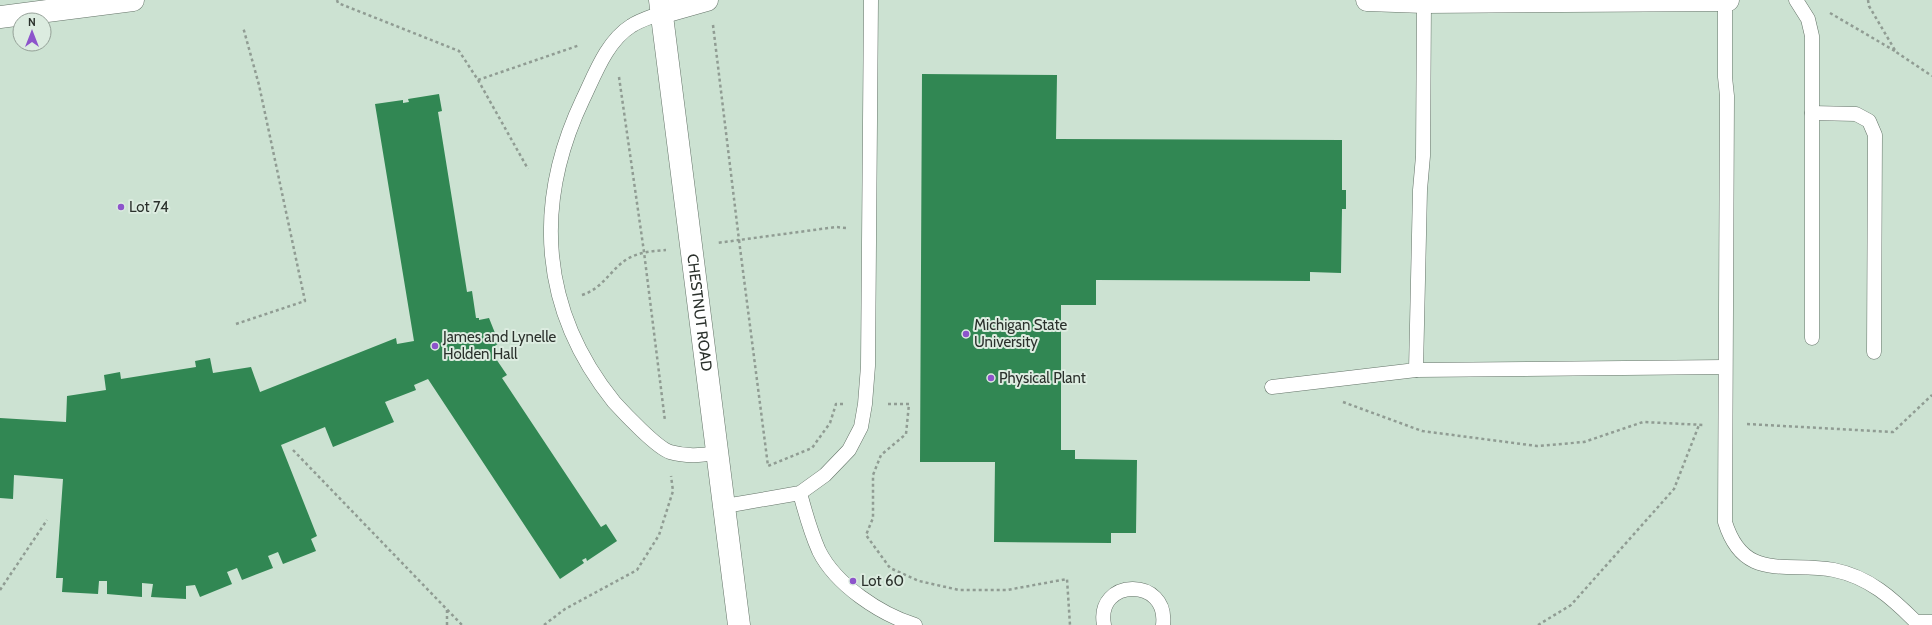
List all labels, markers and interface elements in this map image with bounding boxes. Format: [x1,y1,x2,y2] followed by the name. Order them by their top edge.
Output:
[12,12,52,52] north arrow
[28,15,36,29] text: N
[129,198,169,216] place label: Lot 74
[116,202,126,212] marker: Lot 74
[683,253,716,372] street label: CHESTNUT ROAD
[974,316,1067,351] place label: Michigan State University
[442,328,557,363] place label: James and Lynelle Holden Hall
[961,329,971,339] marker: Michigan State University
[430,341,440,351] marker: James and Lynelle Holden Hall
[999,369,1086,387] place label: Physical Plant
[986,373,996,383] marker: Physical Plant
[861,572,904,590] place label: Lot 60
[848,576,858,586] marker: Lot 60

